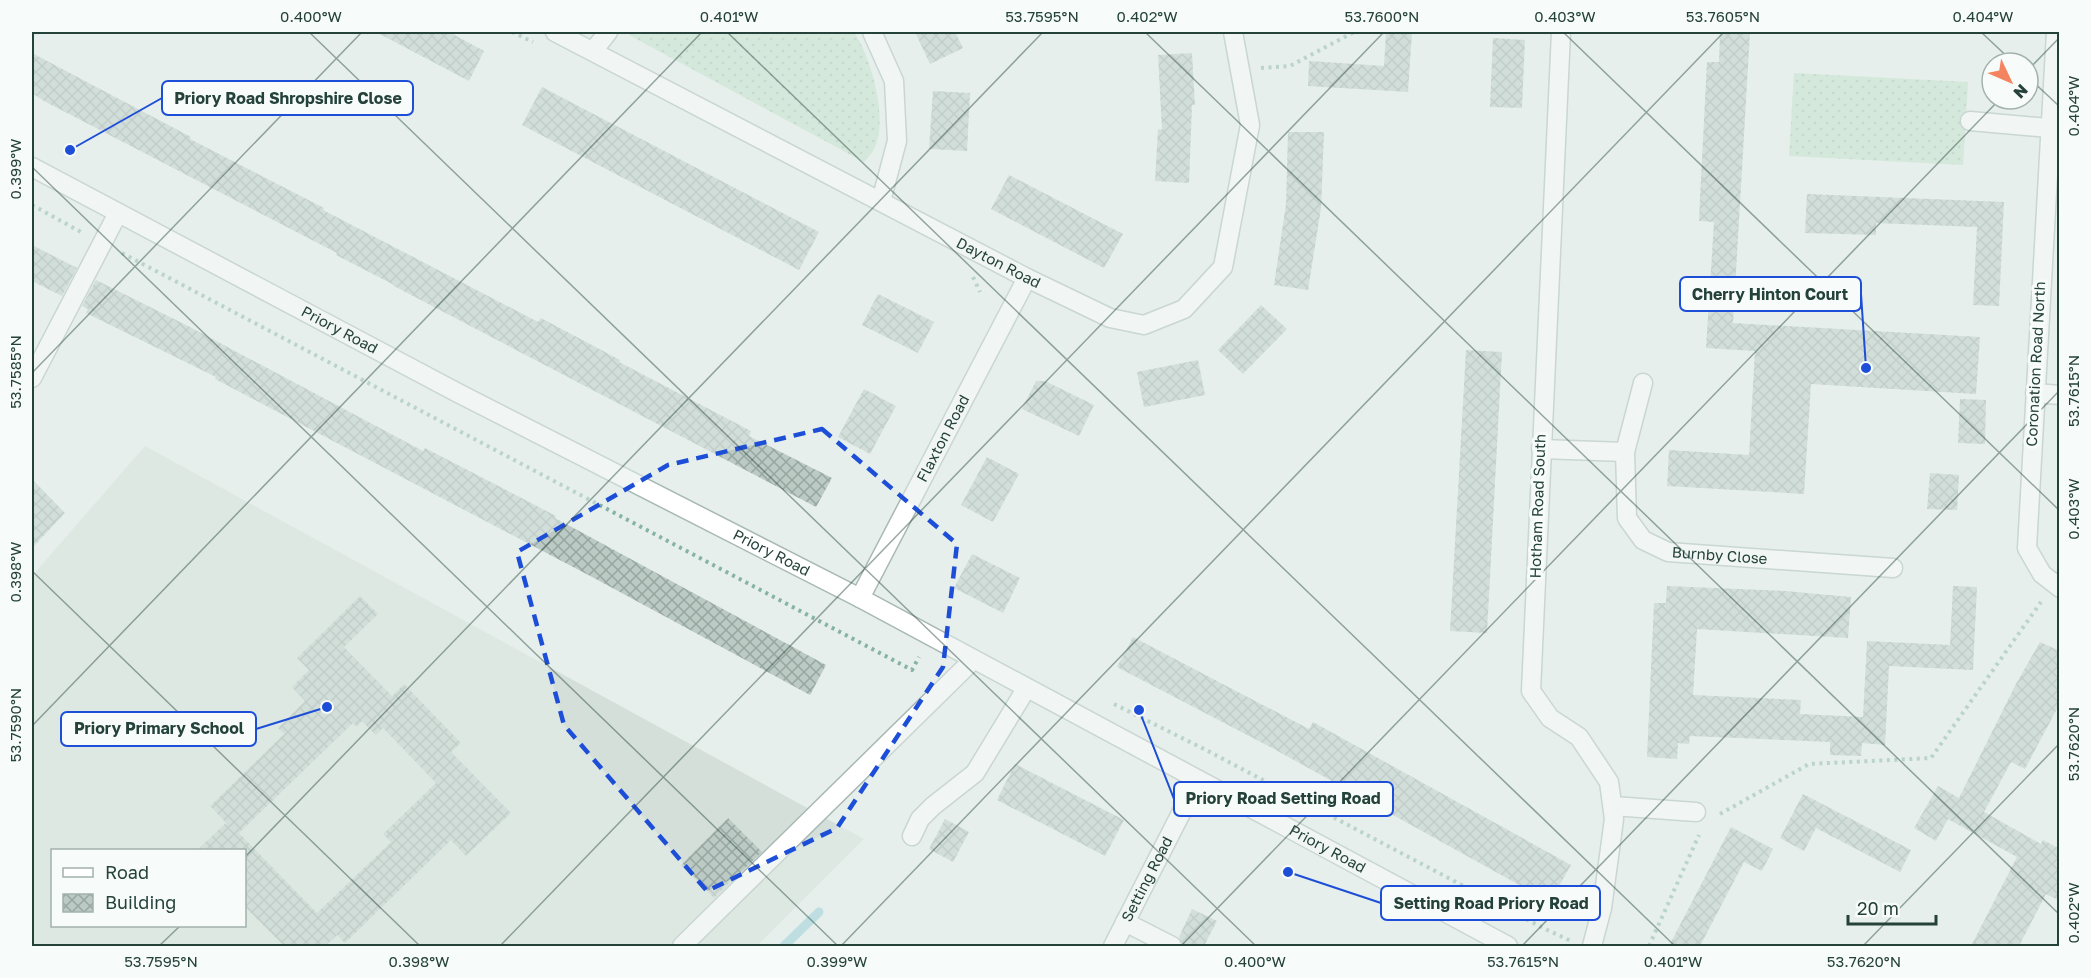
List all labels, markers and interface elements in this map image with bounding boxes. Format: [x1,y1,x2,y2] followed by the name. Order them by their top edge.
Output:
[280,7,342,25] text: 0.400°W
[700,7,758,25] text: 0.401°W
[1005,7,1079,25] text: 53.7595°N
[1116,7,1178,25] text: 0.402°W
[1345,7,1419,25] text: 53.7600°N
[1534,7,1596,25] text: 0.403°W
[1686,7,1760,25] text: 53.7605°N
[1953,7,2013,25] text: 0.404°W
[1980,51,2040,111] north arrow
[2064,76,2082,136] text: 0.404°W
[2009,80,2032,103] text: N
[162,81,413,115] callout: Priory Road Shropshire Close
[174,88,402,108] text: Priory Road Shropshire Close
[6,139,24,199] text: 0.399°W
[954,233,1044,291] street label: Dayton Road
[1680,277,1861,311] callout: Cherry Hinton Court
[2022,281,2048,447] street label: Coronation Road North
[1692,284,1848,304] text: Cherry Hinton Court
[299,302,381,357] street label: Priory Road
[6,335,24,409] text: 53.7585°N
[2064,355,2082,427] text: 53.7615°N
[912,391,972,485] street label: Flaxton Road
[1525,433,1549,579] street label: Hotham Road South
[2064,478,2082,540] text: 0.403°W
[730,525,813,579] street label: Priory Road
[6,541,24,603] text: 0.398°W
[1671,542,1768,567] street label: Burnby Close
[6,688,24,762] text: 53.7590°N
[2064,707,2082,781] text: 53.7620°N
[61,712,256,746] callout: Priory Primary School
[74,718,245,738] text: Priory Primary School
[1174,782,1393,816] callout: Priory Road Setting Road
[1185,788,1381,808] text: Priory Road Setting Road
[1287,820,1369,876] street label: Priory Road
[1117,833,1176,924] street label: Setting Road
[51,849,246,927] legend
[105,861,149,883] text: Road
[2064,882,2082,944] text: 0.402°W
[1381,886,1600,920] callout: Setting Road Priory Road
[1848,888,1936,926] scale bar
[105,891,176,913] text: Building
[1393,893,1589,913] text: Setting Road Priory Road
[1857,897,1899,919] text: 20 m
[124,952,198,970] text: 53.7595°N
[388,952,450,970] text: 0.398°W
[807,952,867,970] text: 0.399°W
[1224,952,1286,970] text: 0.400°W
[1487,952,1559,970] text: 53.7615°N
[1644,952,1702,970] text: 0.401°W
[1827,952,1901,970] text: 53.7620°N

